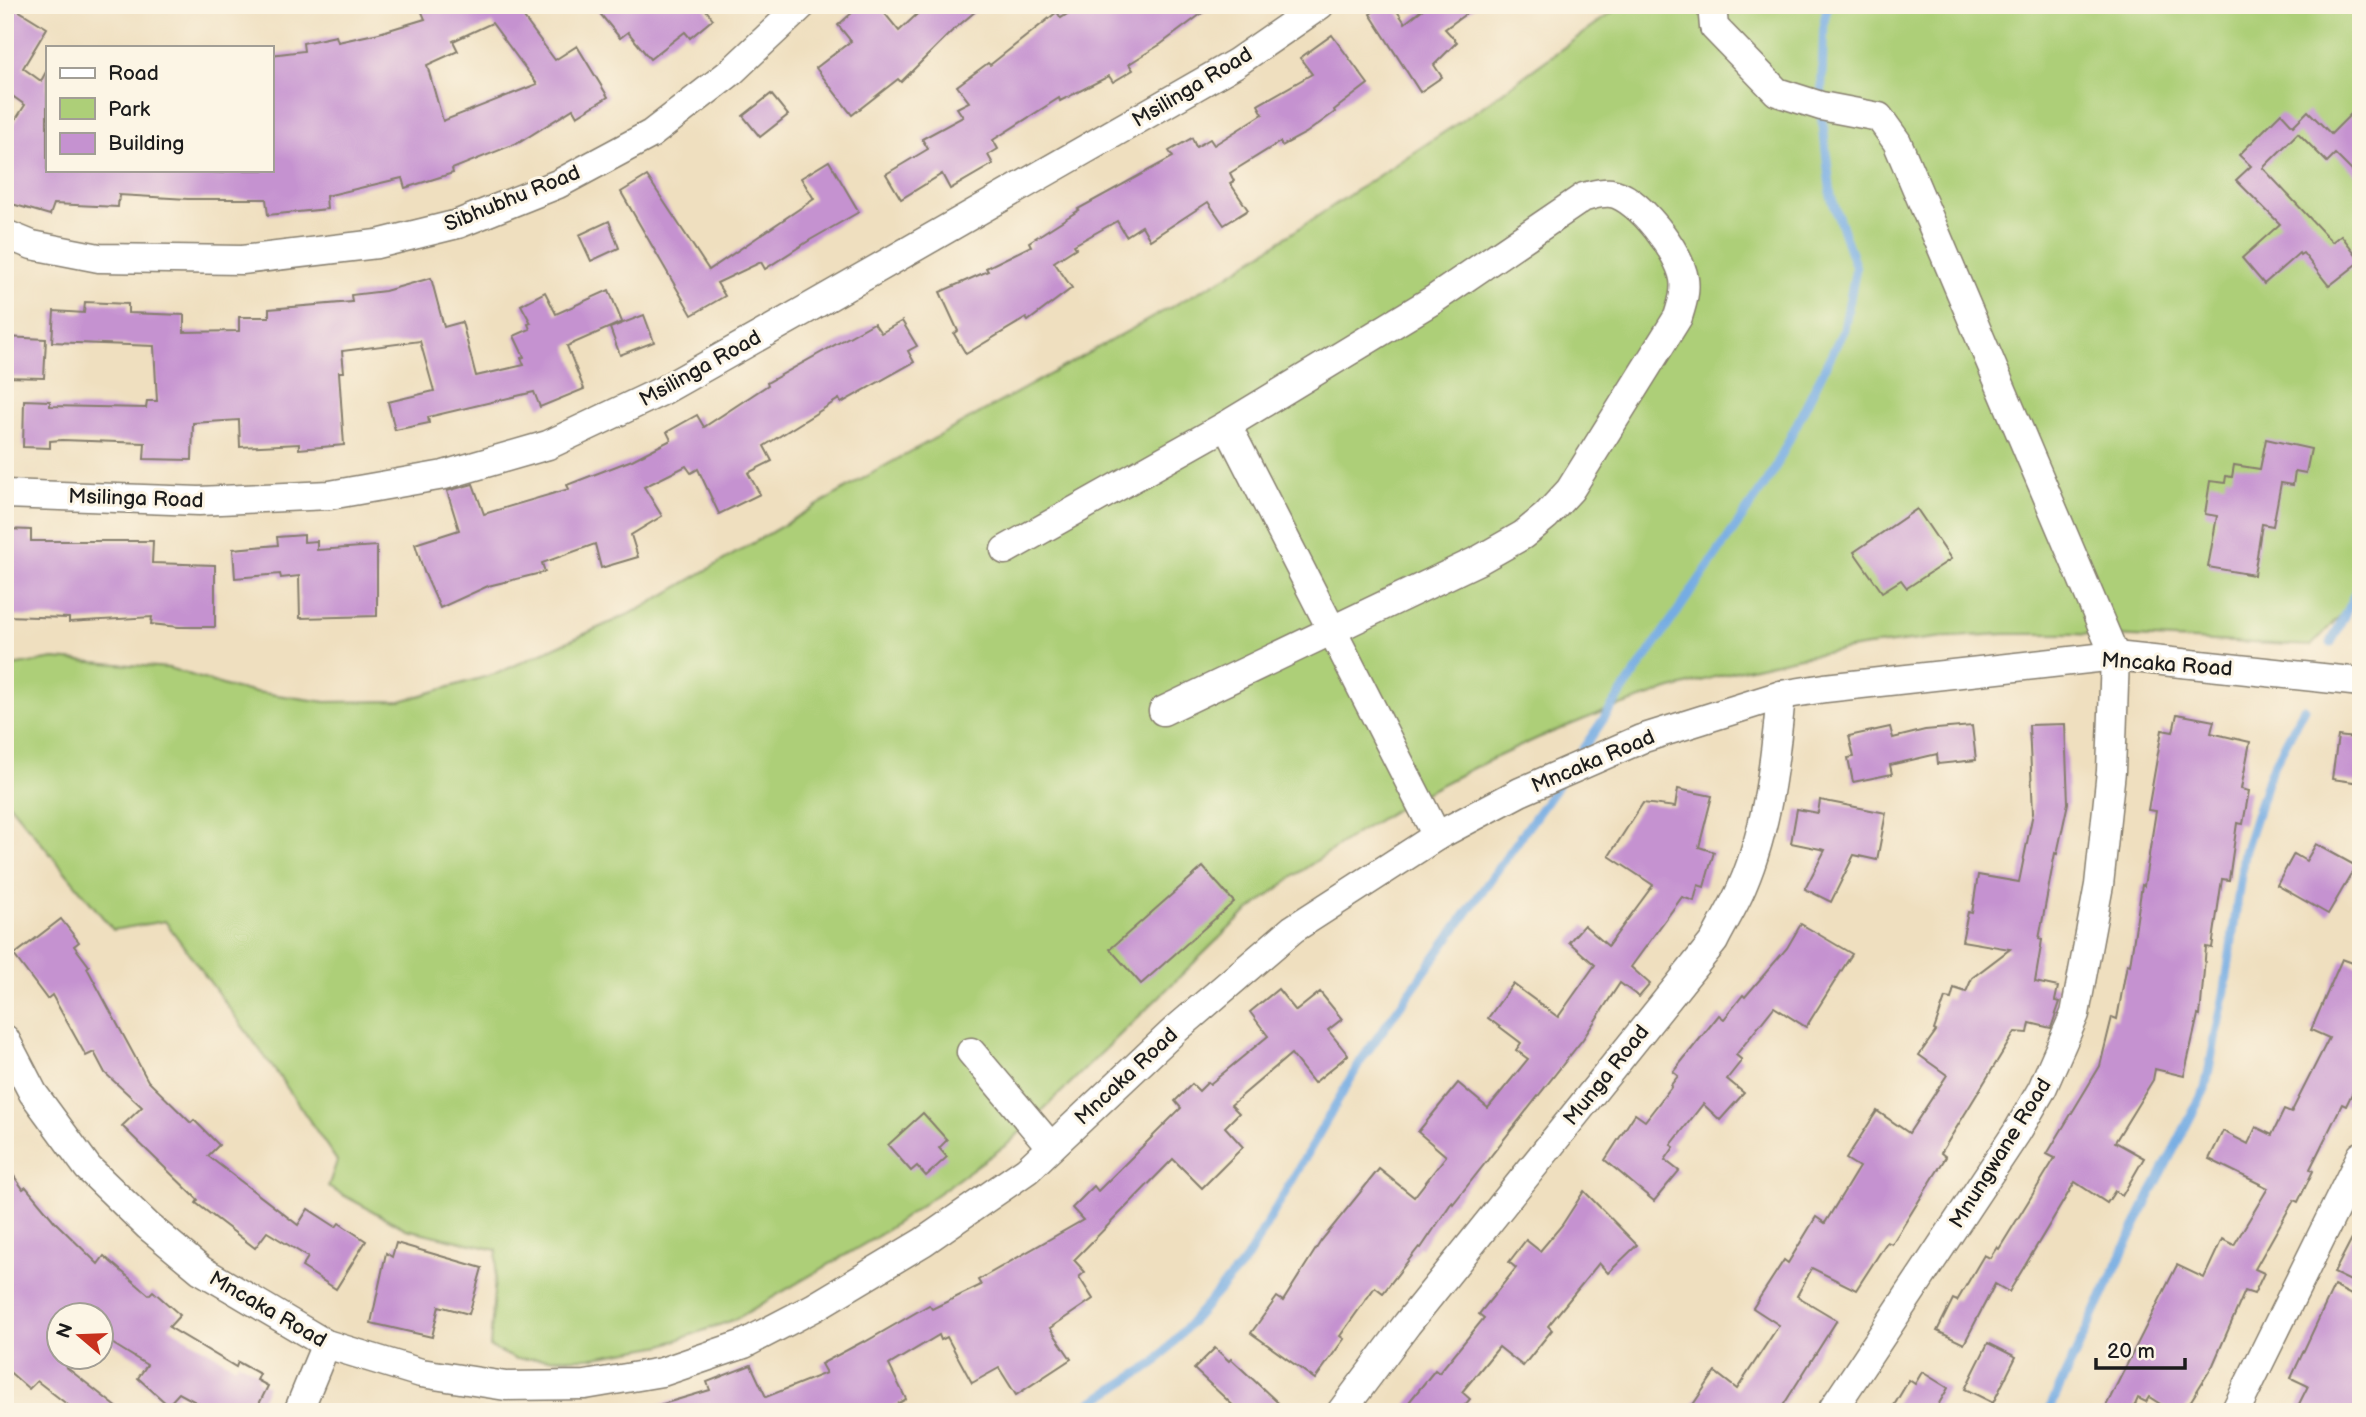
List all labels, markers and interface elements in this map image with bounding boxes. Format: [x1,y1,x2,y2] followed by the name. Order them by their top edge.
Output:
[1128,42,1257,133] street label: Msilinga Road
[46,46,273,172] legend
[108,61,159,86] text: Road
[108,97,151,122] text: Park
[108,131,184,156] text: Building
[441,160,584,237] street label: Sibhubhu Road
[635,325,766,412] street label: Msilinga Road
[68,484,204,513] street label: Msilinga Road
[2101,647,2233,682] street label: Mncaka Road
[1528,724,1659,799] street label: Mncaka Road
[1558,1020,1655,1131] street label: Munga Road
[1070,1022,1183,1130] street label: Mncaka Road
[1944,1074,2057,1233] street label: Mnungwane Road
[205,1266,331,1353] street label: Mncaka Road
[46,1302,116,1372] north arrow
[52,1320,79,1341] text: N
[2096,1326,2186,1370] scale bar
[2107,1339,2155,1364] text: 20 m

